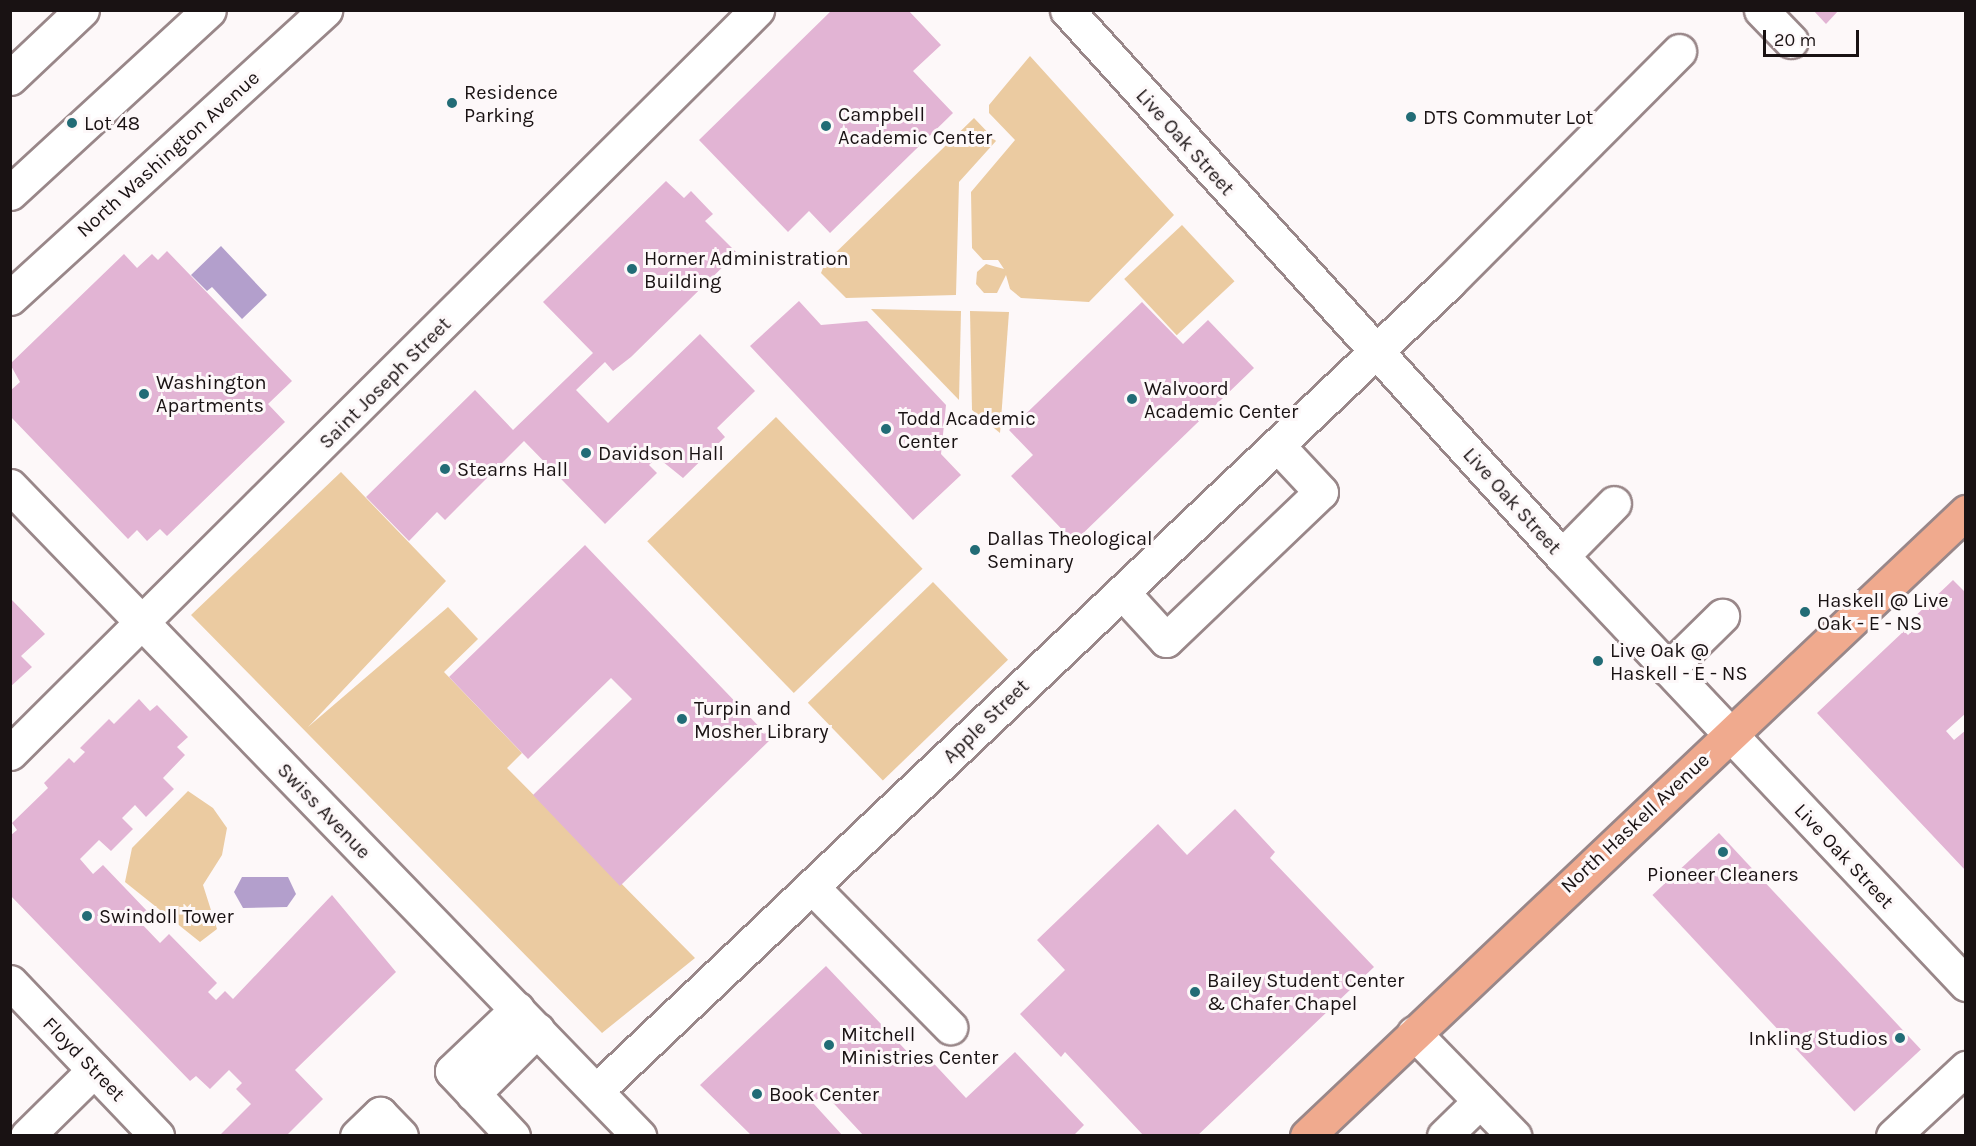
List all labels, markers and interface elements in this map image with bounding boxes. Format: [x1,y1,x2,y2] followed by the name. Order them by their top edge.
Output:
[1766,18,1862,56] scale bar
[1774,29,1816,51] text: 20 m
[72,66,264,242] street label: North Washington Avenue
[464,80,558,127] place label: Residence Parking
[1131,84,1239,200] street label: Live Oak Street
[445,96,459,110] marker: Residence Parking
[838,102,992,149] place label: Campbell Academic Center
[1423,105,1593,129] place label: DTS Commuter Lot
[1404,110,1418,124] marker: DTS Commuter Lot
[84,111,140,135] place label: Lot 48
[65,116,79,130] marker: Lot 48
[819,119,833,133] marker: Campbell Academic Center
[644,246,849,293] place label: Horner Administration Building
[625,262,639,276] marker: Horner Administration Building
[314,312,456,454] street label: Saint Joseph Street
[156,371,267,418] place label: Washington Apartments
[1144,376,1298,423] place label: Walvoord Academic Center
[137,387,151,401] marker: Washington Apartments
[1125,392,1139,406] marker: Walvoord Academic Center
[898,406,1036,453] place label: Todd Academic Center
[879,422,893,436] marker: Todd Academic Center
[598,441,724,465] place label: Davidson Hall
[1458,443,1566,559] street label: Live Oak Street
[579,446,593,460] marker: Davidson Hall
[457,457,568,481] place label: Stearns Hall
[438,462,452,476] marker: Stearns Hall
[987,526,1153,573] place label: Dallas Theological Seminary
[968,543,982,557] marker: Dallas Theological Seminary
[1817,588,1949,635] place label: Haskell @ Live Oak - E - NS
[1798,605,1812,619] marker: Haskell @ Live Oak - E - NS
[1610,638,1748,685] place label: Live Oak @ Haskell - E - NS
[1591,654,1605,668] marker: Live Oak @ Haskell - E - NS
[938,674,1034,768] street label: Apple Street
[694,696,829,743] place label: Turpin and Mosher Library
[675,712,689,726] marker: Turpin and Mosher Library
[1556,748,1714,898] street label: North Haskell Avenue
[272,758,376,864] street label: Swiss Avenue
[1789,798,1899,914] street label: Live Oak Street
[1716,845,1730,859] marker: Pioneer Cleaners
[1647,862,1799,886] place label: Pioneer Cleaners
[99,904,234,928] place label: Swindoll Tower
[80,909,94,923] marker: Swindoll Tower
[1207,969,1404,1016] place label: Bailey Student Center & Chafer Chapel
[1188,985,1202,999] marker: Bailey Student Center & Chafer Chapel
[38,1012,130,1106] street label: Floyd Street
[841,1022,998,1069] place label: Mitchell Ministries Center
[1748,1026,1888,1050] place label: Inkling Studios
[1893,1031,1907,1045] marker: Inkling Studios
[822,1038,836,1052] marker: Mitchell Ministries Center
[769,1082,879,1106] place label: Book Center
[750,1087,764,1101] marker: Book Center

